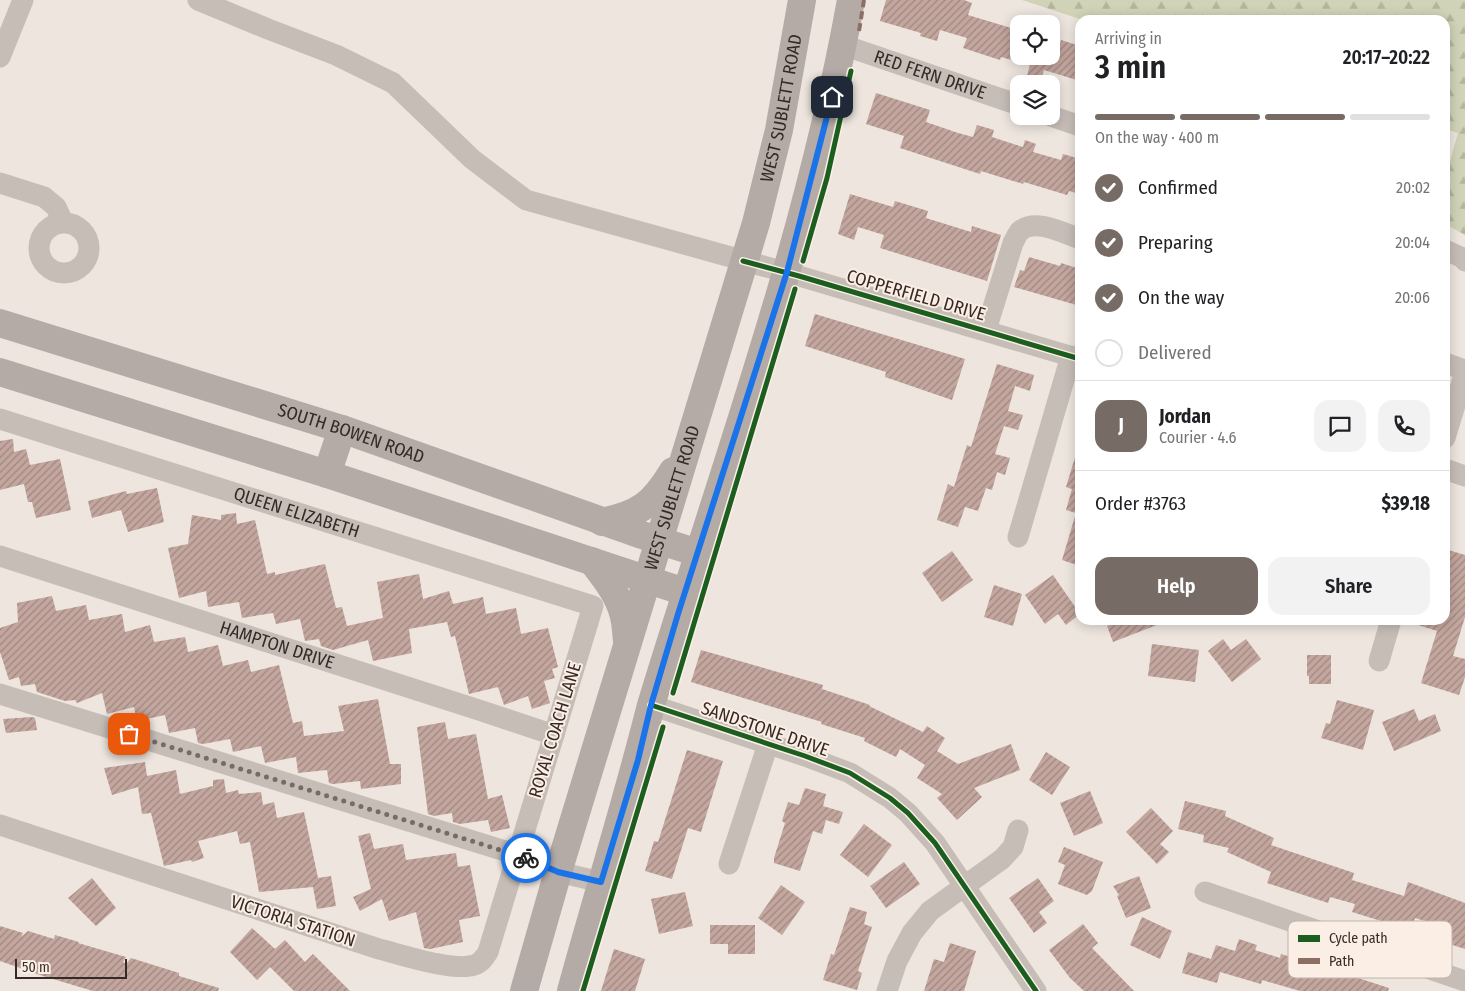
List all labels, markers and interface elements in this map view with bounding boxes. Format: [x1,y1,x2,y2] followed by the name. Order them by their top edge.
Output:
[1010,15,1060,125] map controls
[1010,15,1060,65] button: locate
[1095,29,1162,48] text: Arriving in
[756,32,807,184] street label: WEST SUBLETT ROAD
[871,45,989,104] street label: RED FERN DRIVE
[1343,46,1430,69] text: 20:17–20:22
[1095,48,1166,86] text: 3 min
[1010,75,1060,125] button: layers
[811,76,853,118] pin
[818,83,846,111] icon: home
[1095,128,1219,147] text: On the way · 400 m
[1095,174,1123,202] icon: check
[1138,176,1218,199] text: Confirmed
[1396,178,1430,197] text: 20:02
[1095,229,1123,257] icon: check
[1138,231,1213,254] text: Preparing
[1395,233,1430,252] text: 20:04
[844,265,988,325] street label: COPPERFIELD DRIVE
[1095,284,1123,312] icon: check
[1138,286,1224,309] text: On the way
[1395,288,1430,307] text: 20:06
[1138,341,1212,364] text: Delivered
[275,399,427,468] street label: SOUTH BOWEN ROAD
[1314,400,1366,452] button: chat
[1378,400,1430,452] button: phone
[1159,405,1211,428] text: Jordan
[1118,414,1124,437] text: J
[640,423,705,573] street label: WEST SUBLETT ROAD
[1159,428,1237,447] text: Courier · 4.6
[231,482,362,543] street label: QUEEN ELIZABETH
[1095,492,1186,515] text: Order #3763
[1381,492,1430,515] text: $39.18
[1095,557,1258,615] button: Help
[1268,557,1430,615] button: Share
[217,616,337,674] street label: HAMPTON DRIVE
[524,660,586,800] street label: ROYAL COACH LANE
[698,697,832,761] street label: SANDSTONE DRIVE
[108,713,150,755] pin
[115,720,143,748] icon: bag
[501,833,551,883] courier
[512,844,540,872] icon: bike
[228,890,358,952] street label: VICTORIA STATION
[1288,921,1452,978] legend
[1329,930,1388,947] text: Cycle path
[1329,953,1354,970] text: Path
[15,956,128,979] scale bar
[22,959,50,976] text: 50 m

